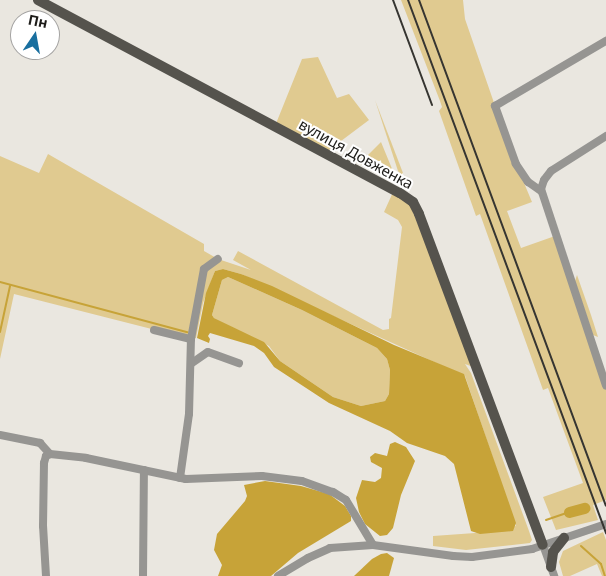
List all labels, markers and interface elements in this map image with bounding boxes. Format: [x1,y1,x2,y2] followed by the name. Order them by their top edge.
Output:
[26,9,50,32] text: Пн
[10,10,60,60] north arrow
[296,115,416,193] street label: вулиця Довженка

